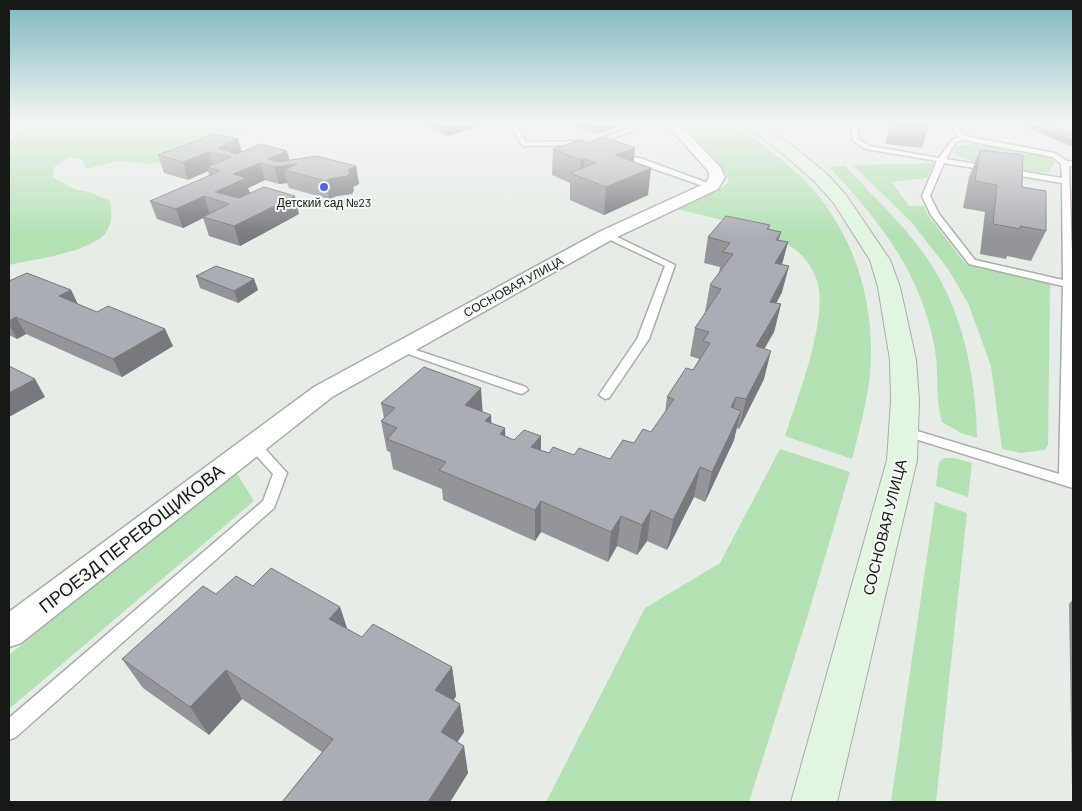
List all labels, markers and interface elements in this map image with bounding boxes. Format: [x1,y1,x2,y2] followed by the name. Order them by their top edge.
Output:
[318,181,330,193] marker: Детский сад №23
[277,195,371,210] place label: Детский сад №23
[461,253,566,320] street label: СОСНОВАЯ УЛИЦА
[858,457,910,597] street label: СОСНОВАЯ УЛИЦА
[34,459,228,617] street label: ПРОЕЗД ПЕРЕВОЩИКОВА

